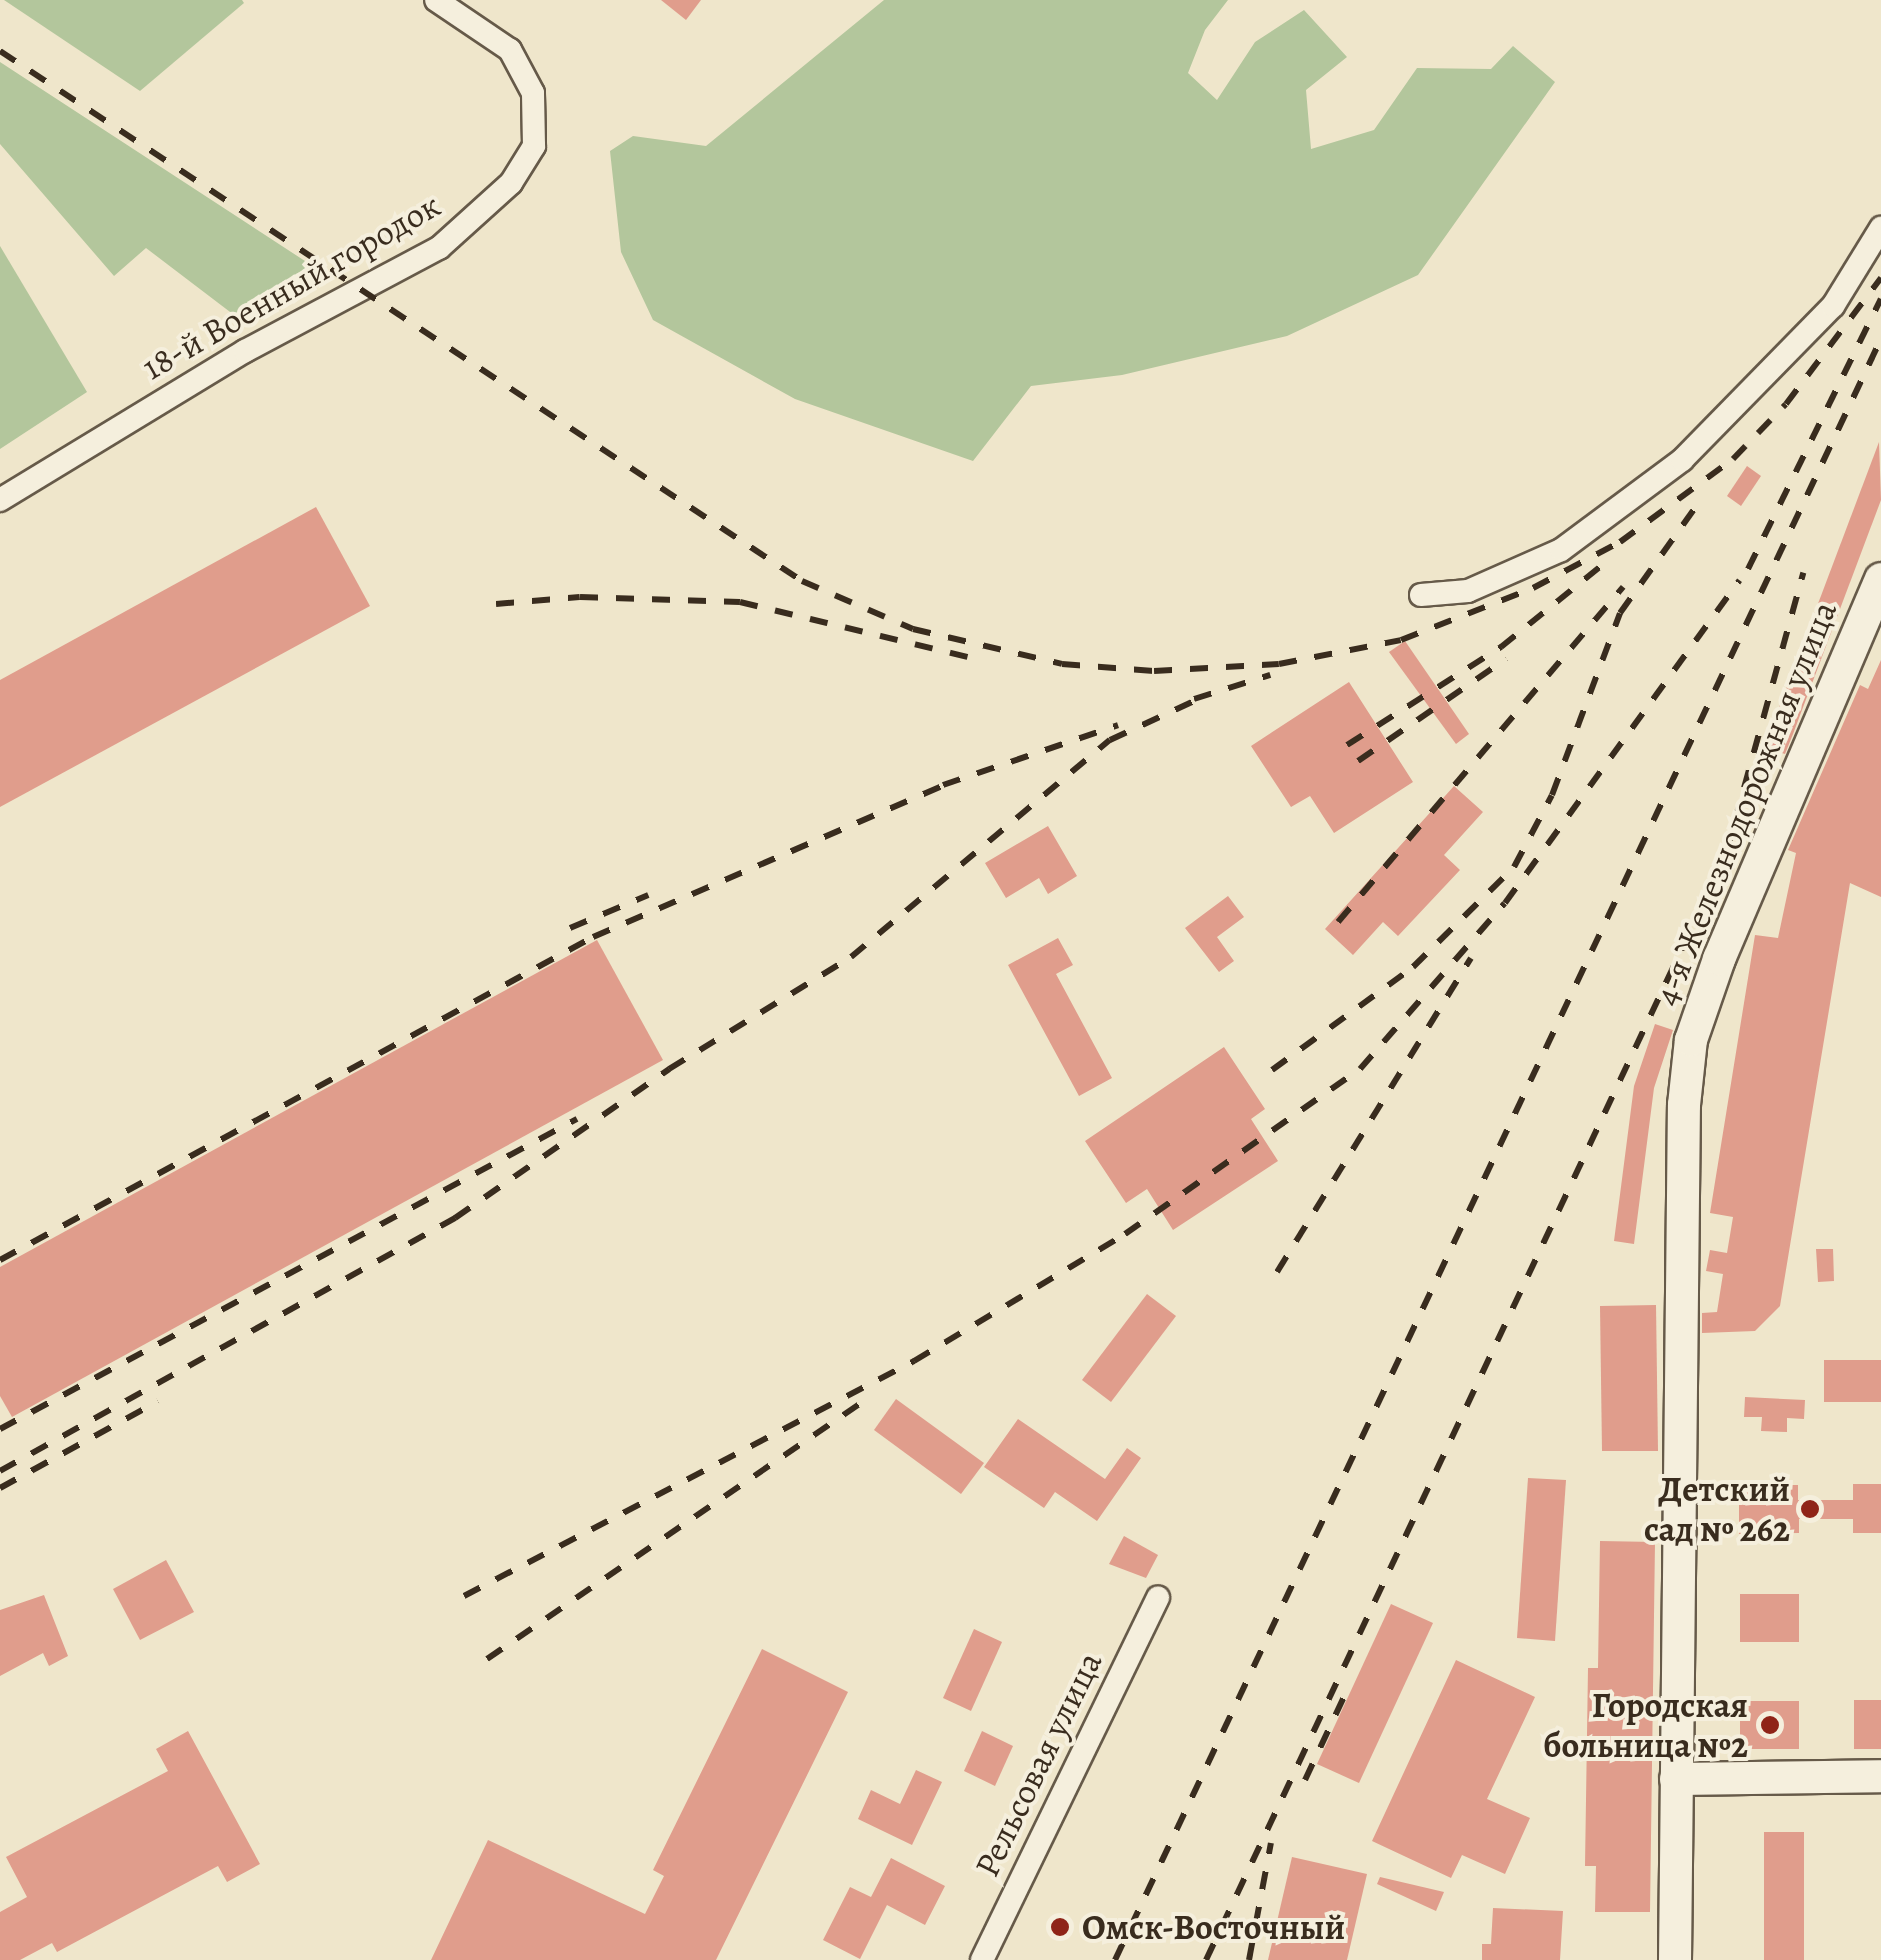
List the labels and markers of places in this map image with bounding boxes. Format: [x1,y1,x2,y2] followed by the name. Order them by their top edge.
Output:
[1644,1468,1790,1550] place label: Детский сад № 262
[1799,1498,1821,1520] marker: Детский сад № 262
[1543,1684,1748,1766] place label: Городская больница №2
[1757,1712,1783,1738] marker: Городская больница №2
[1082,1906,1345,1948] place label: Омск-Восточный
[1047,1914,1073,1940] marker: Омск-Восточный

